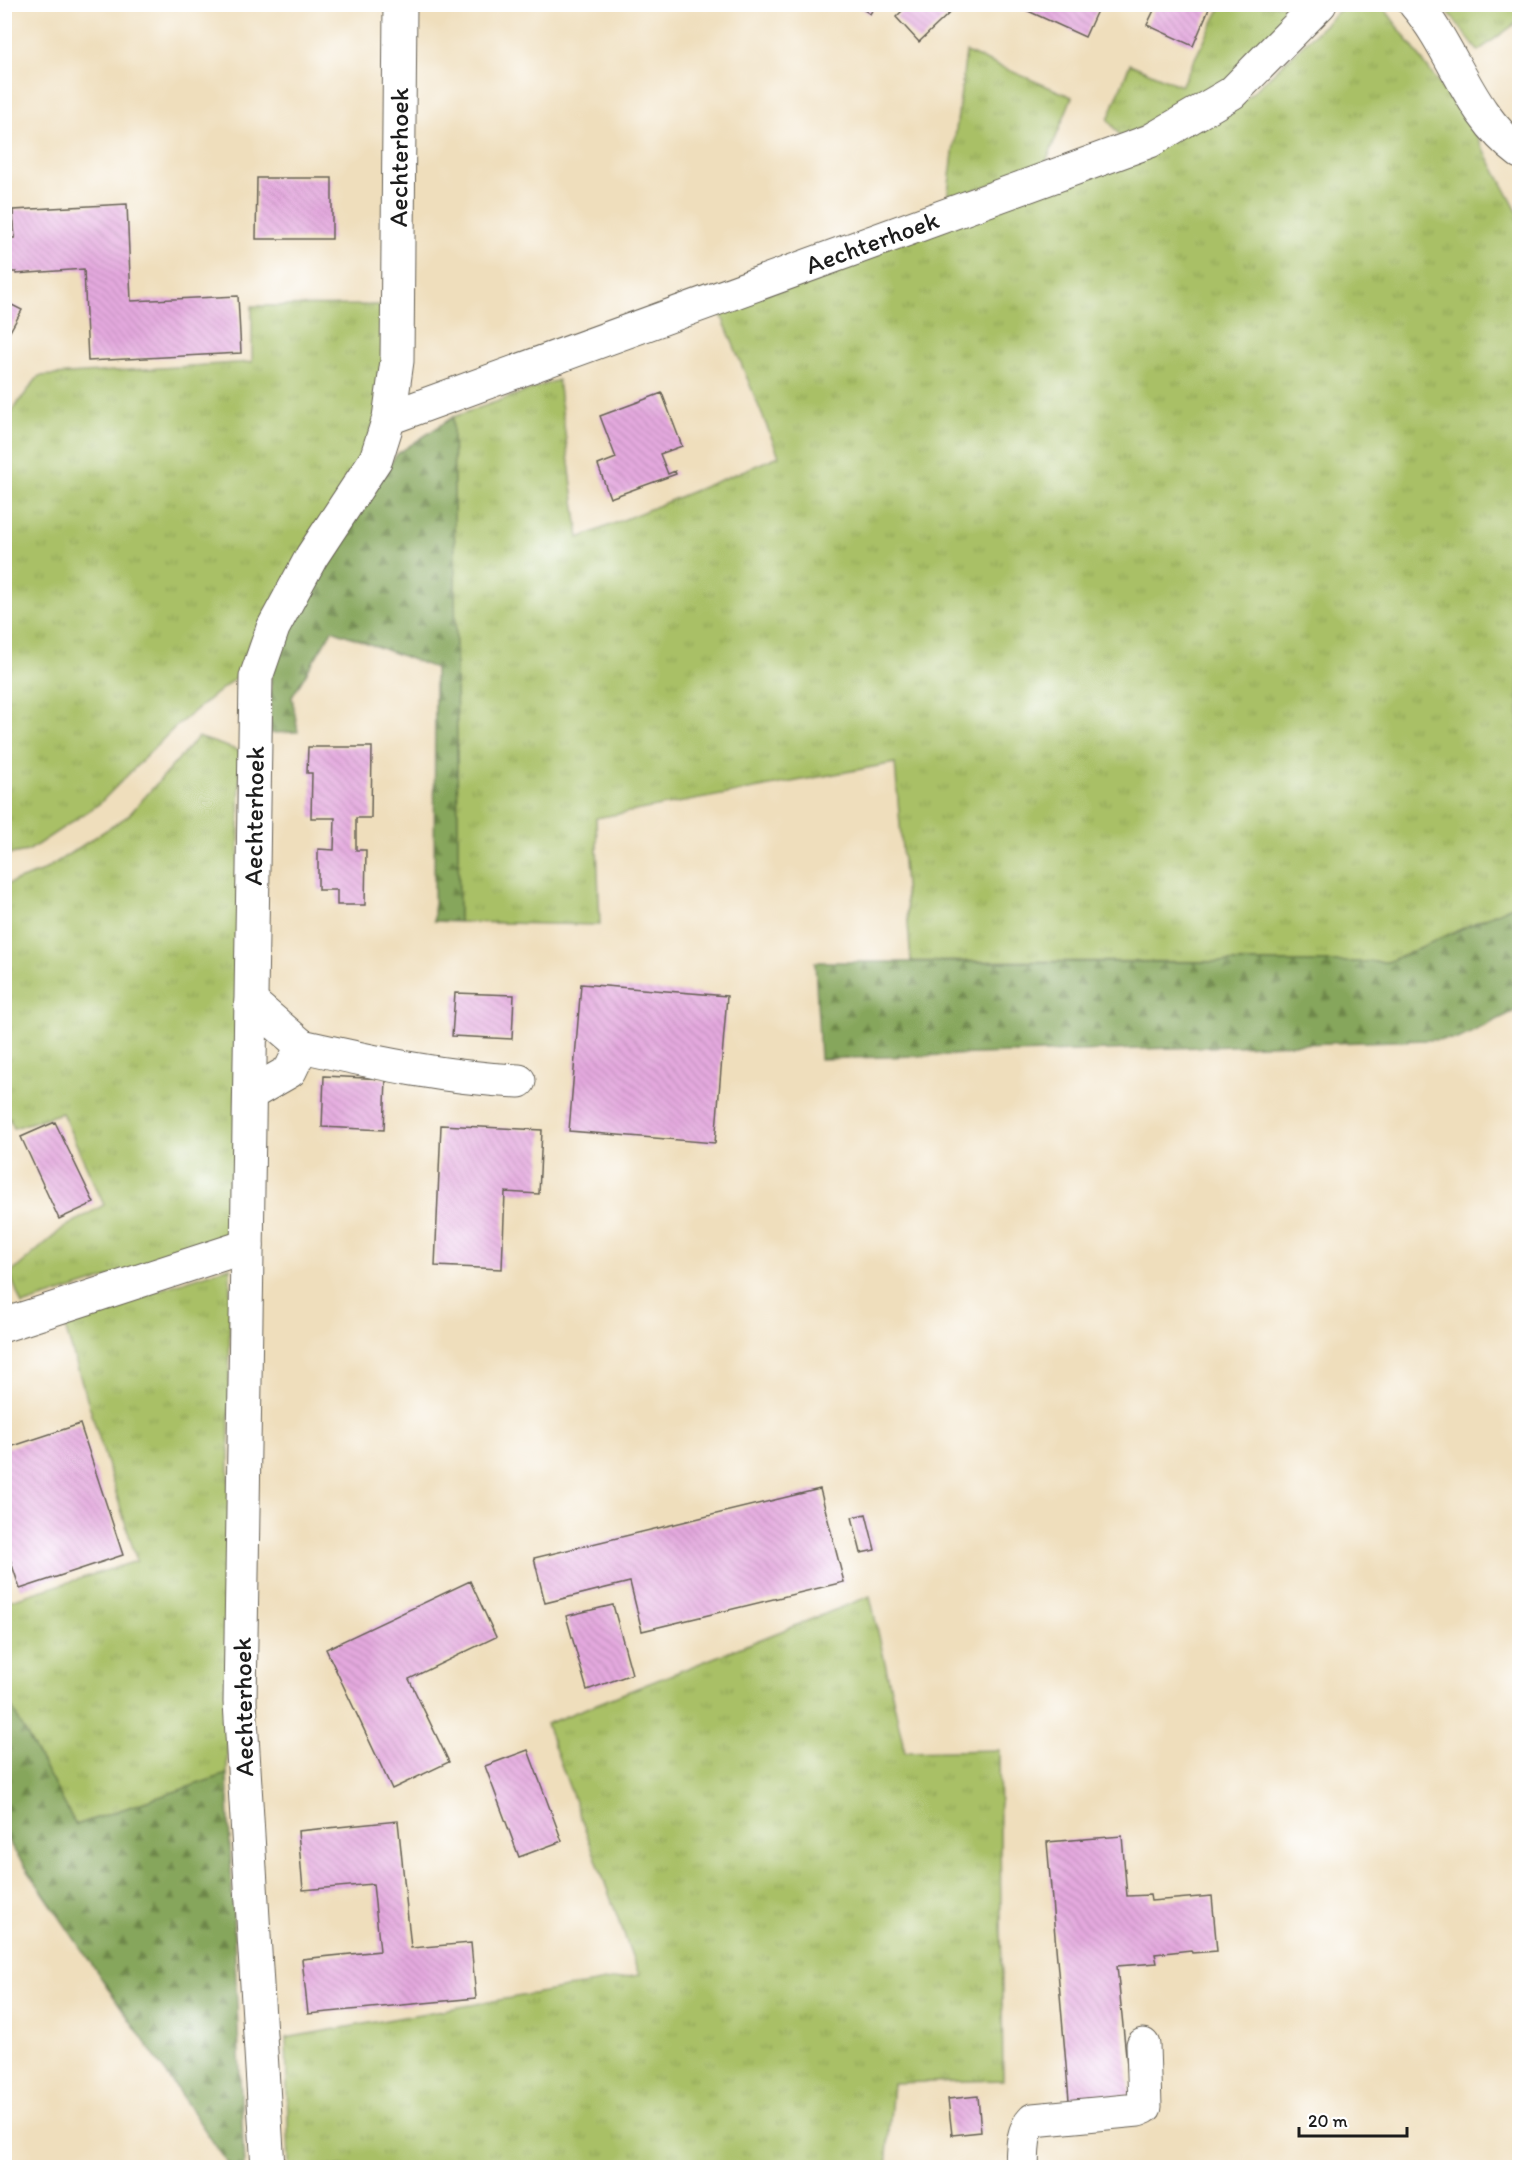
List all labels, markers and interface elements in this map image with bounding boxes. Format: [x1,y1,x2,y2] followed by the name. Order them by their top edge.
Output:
[382,87,415,227] street label: Aechterhoek
[801,203,943,281] street label: Aechterhoek
[237,745,271,886] street label: Aechterhoek
[226,1637,260,1777] street label: Aechterhoek
[1299,2100,1407,2138] scale bar
[1308,2110,1348,2132] text: 20 m

